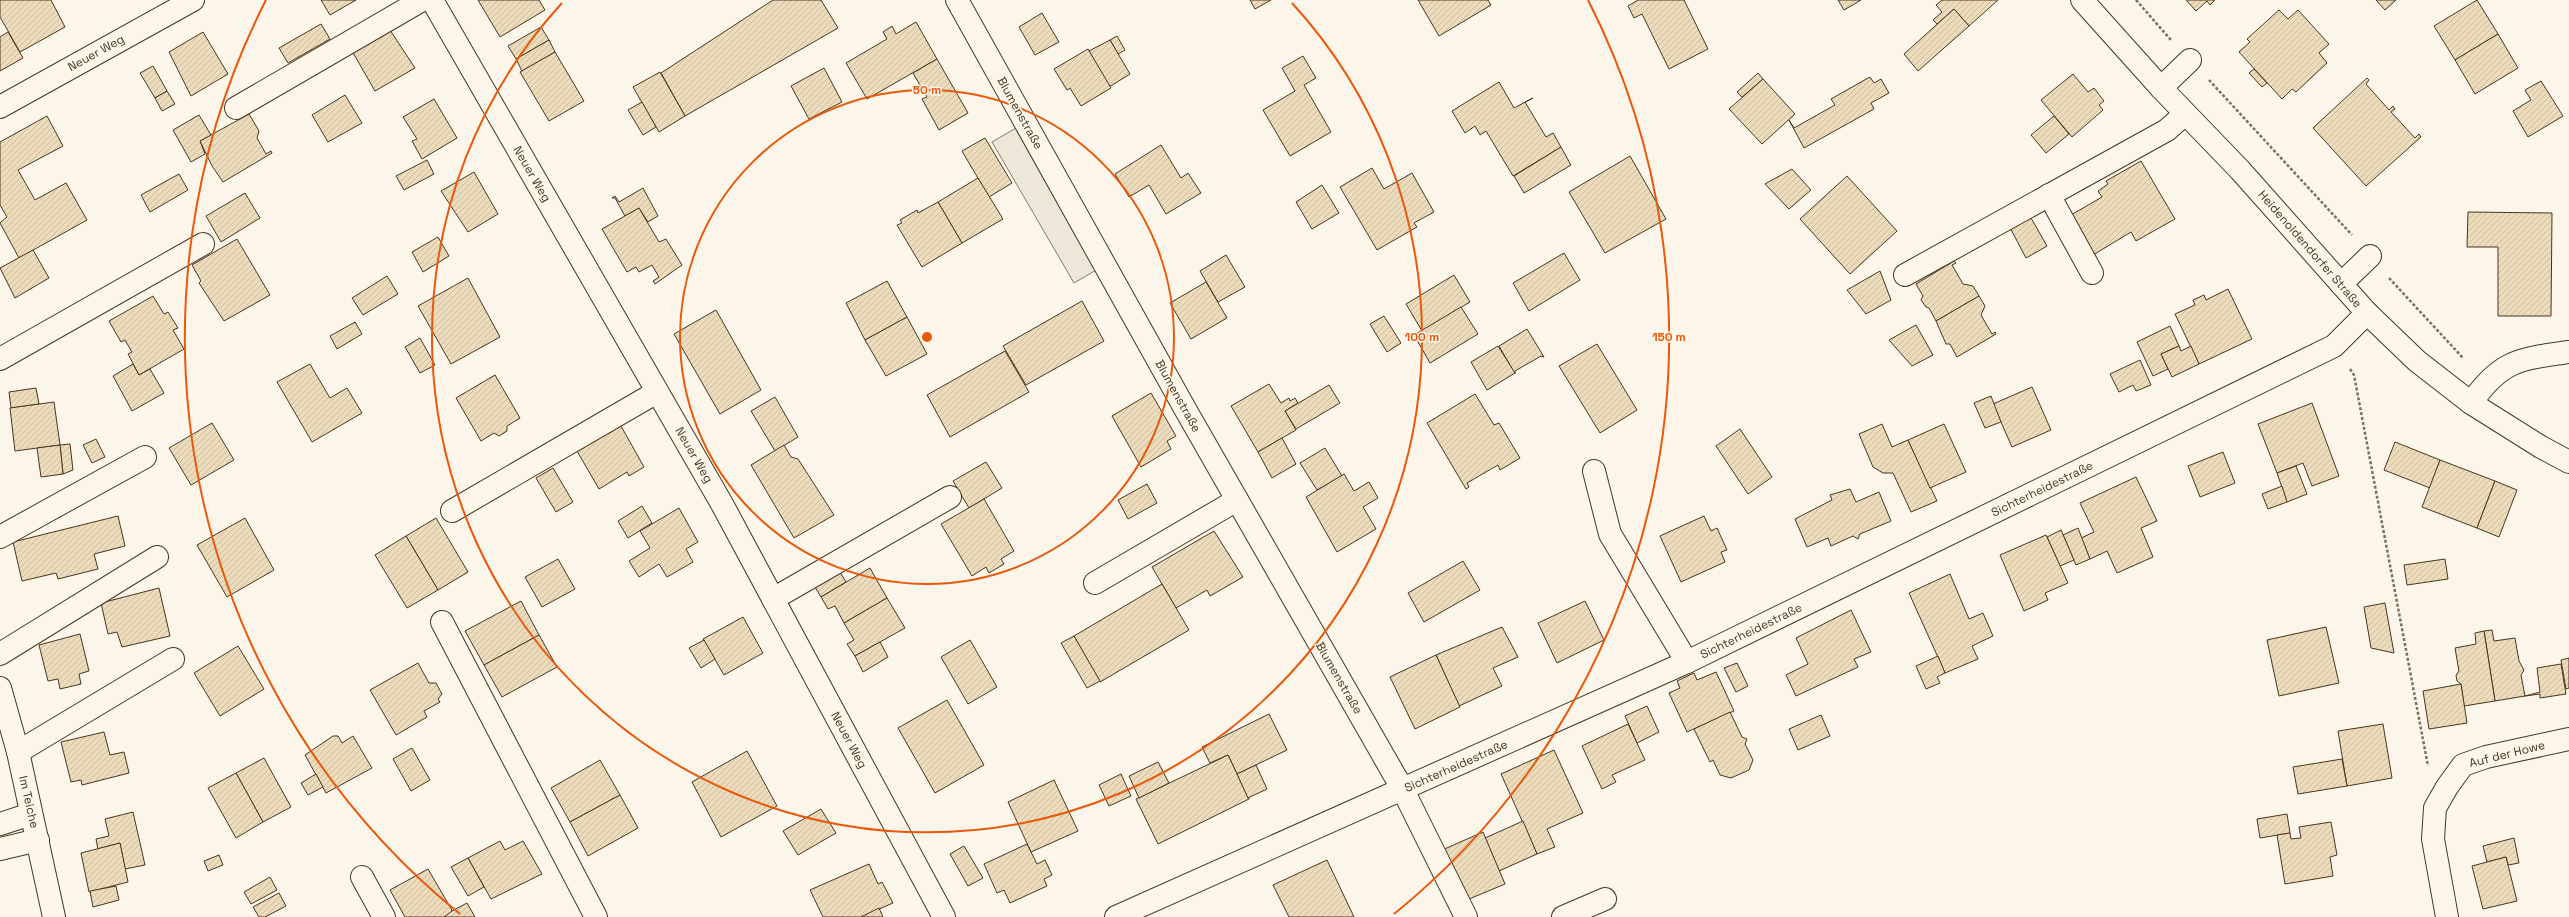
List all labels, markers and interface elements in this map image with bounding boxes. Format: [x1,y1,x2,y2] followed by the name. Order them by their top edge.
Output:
[65,31,127,75] street label: Neuer Weg
[993,74,1047,152] street label: Blumenstraße
[913,82,941,98] text: 50 m
[510,143,554,205] street label: Neuer Weg
[2255,187,2365,311] street label: Heidenoldendorfer Straße
[1405,329,1439,345] text: 100 m
[1652,329,1686,345] text: 150 m
[920,330,934,344] centre of rings
[1151,357,1205,435] street label: Blumenstraße
[672,424,716,486] street label: Neuer Weg
[1988,457,2096,521] street label: Sichterheidestraße
[1697,599,1805,663] street label: Sichterheidestraße
[1312,639,1366,717] street label: Blumenstraße
[827,709,871,771] street label: Neuer Weg
[1402,736,1510,796] street label: Sichterheidestraße
[2467,737,2547,771] street label: Auf der Howe
[15,774,43,830] street label: Im Teiche

